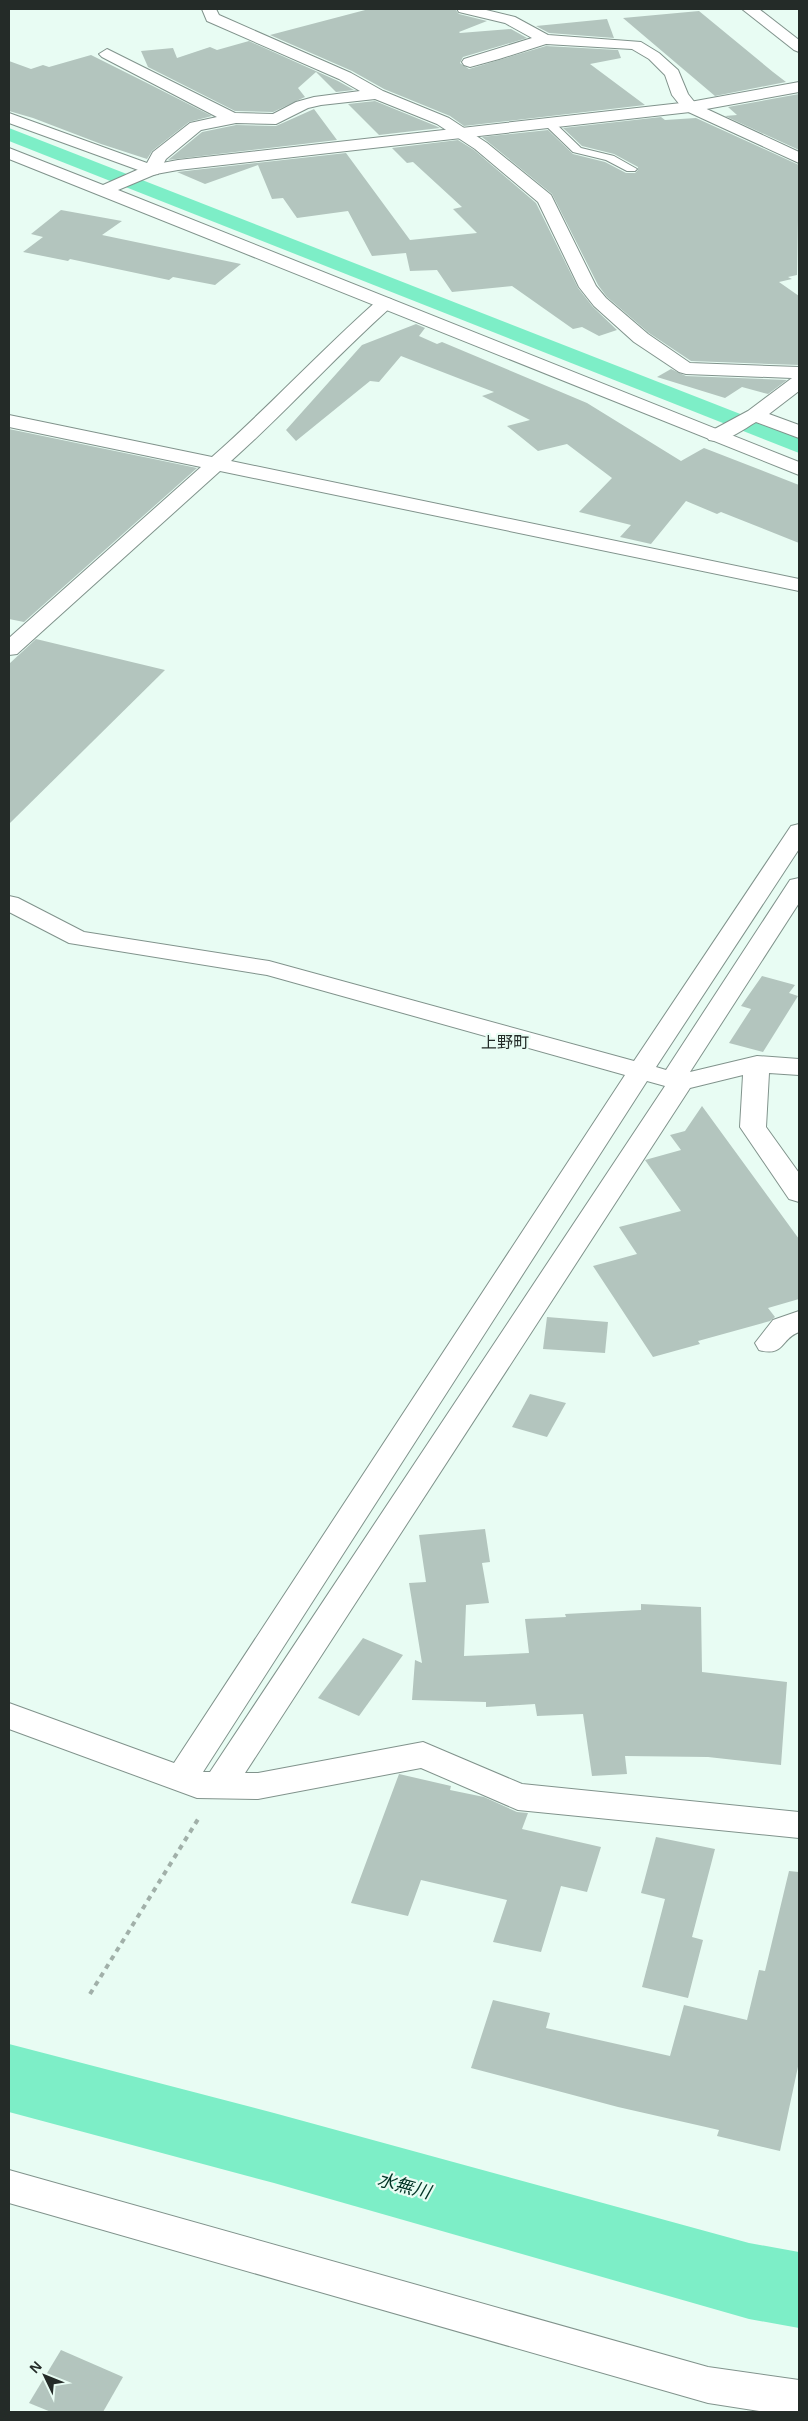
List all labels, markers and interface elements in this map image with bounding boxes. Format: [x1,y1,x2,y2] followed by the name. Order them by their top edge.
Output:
[481,1034,529,1051] district label: 上野町
[375,2169,435,2203] water label: 水無川
[20,2351,70,2401] north arrow
[26,2358,45,2376] text: N

